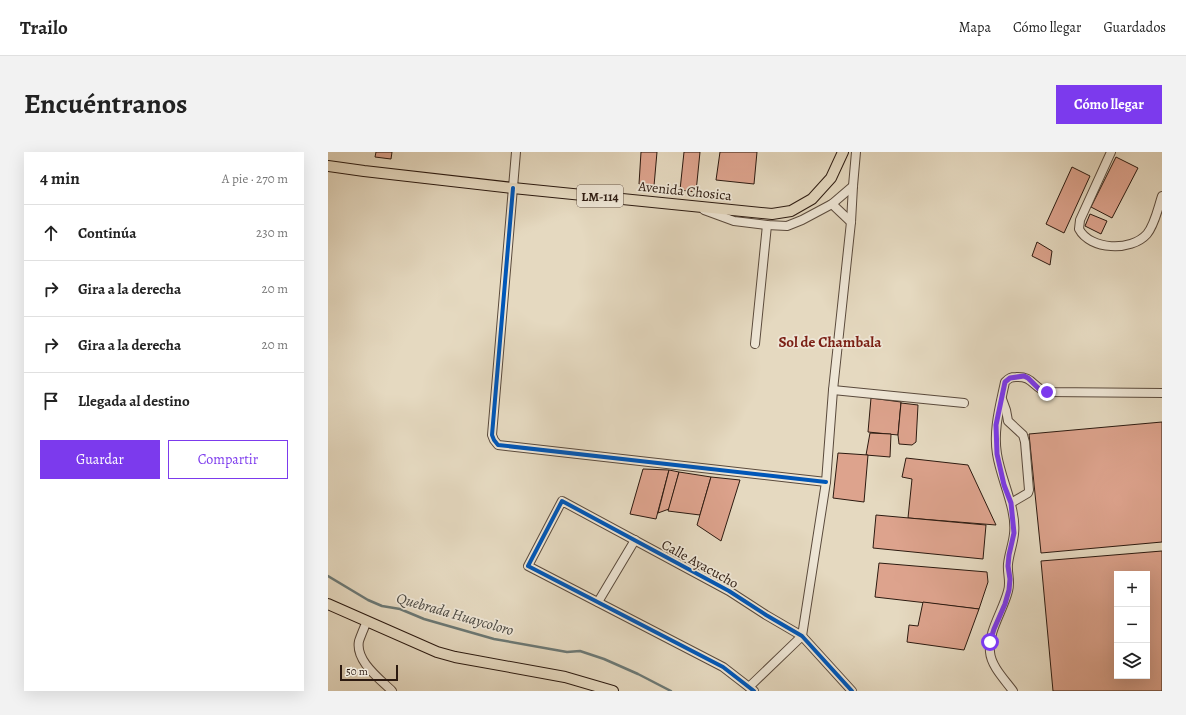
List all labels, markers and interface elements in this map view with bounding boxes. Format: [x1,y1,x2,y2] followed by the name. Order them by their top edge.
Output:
[20,15,68,41] text: Trailo
[959,18,991,37] text: Mapa
[1013,18,1081,37] text: Cómo llegar
[1103,18,1166,37] text: Guardados
[24,85,188,123] text: Encuéntranos
[1056,85,1162,124] button: Cómo llegar
[40,167,80,190] text: 4 min
[222,170,288,187] text: A pie · 270 m
[636,177,733,205] street label: Avenida Chosica
[577,185,623,207] road number: LM-114
[40,222,62,244] icon: ahead
[78,223,136,243] text: Continúa
[256,224,288,241] text: 230 m
[40,278,62,300] icon: right
[78,279,181,299] text: Gira a la derecha
[262,280,288,297] text: 20 m
[778,332,882,352] district label: Sol de Chambala
[40,334,62,356] icon: right
[78,335,181,355] text: Gira a la derecha
[262,336,288,353] text: 20 m
[1038,383,1056,401] route end
[40,390,62,412] icon: arrive
[78,391,190,411] text: Llegada al destino
[40,440,160,479] button: Guardar
[168,440,288,479] button: Compartir
[658,535,742,593] street label: Calle Ayacucho
[1114,571,1150,679] map controls
[1114,571,1150,607] button: +
[394,588,516,640] water label: Quebrada Huaycoloro
[1114,607,1150,643] button: −
[981,633,999,651] route start
[1114,643,1150,679] button: layers
[340,663,398,682] scale bar
[346,664,368,679] text: 50 m

